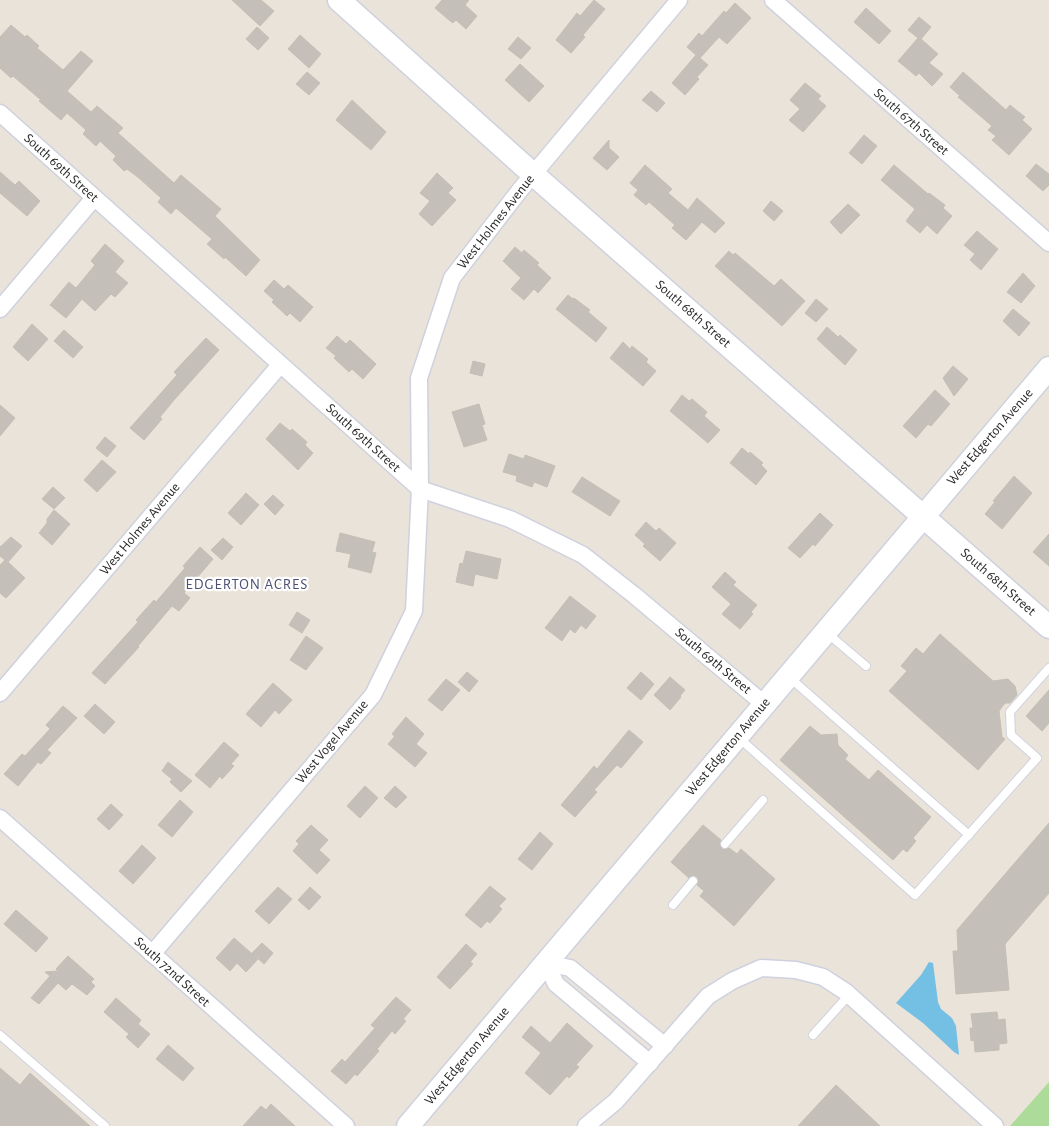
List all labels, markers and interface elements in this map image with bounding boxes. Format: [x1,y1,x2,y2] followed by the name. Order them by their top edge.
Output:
[871,86,951,158] street label: South 67th Street
[21,131,101,205] street label: South 69th Street
[455,172,537,272] street label: West Holmes Avenue
[653,278,734,351] street label: South 68th Street
[944,386,1036,488] street label: West Edgerton Avenue
[323,401,403,475] street label: South 69th Street
[97,480,183,578] street label: West Holmes Avenue
[958,546,1039,619] street label: South 68th Street
[186,577,308,592] district label: EDGERTON ACRES
[672,625,754,697] street label: South 69th Street
[683,695,773,799] street label: West Edgerton Avenue
[293,698,371,786] street label: West Vogel Avenue
[132,935,213,1010] street label: South 72nd Street
[422,1004,512,1108] street label: West Edgerton Avenue

